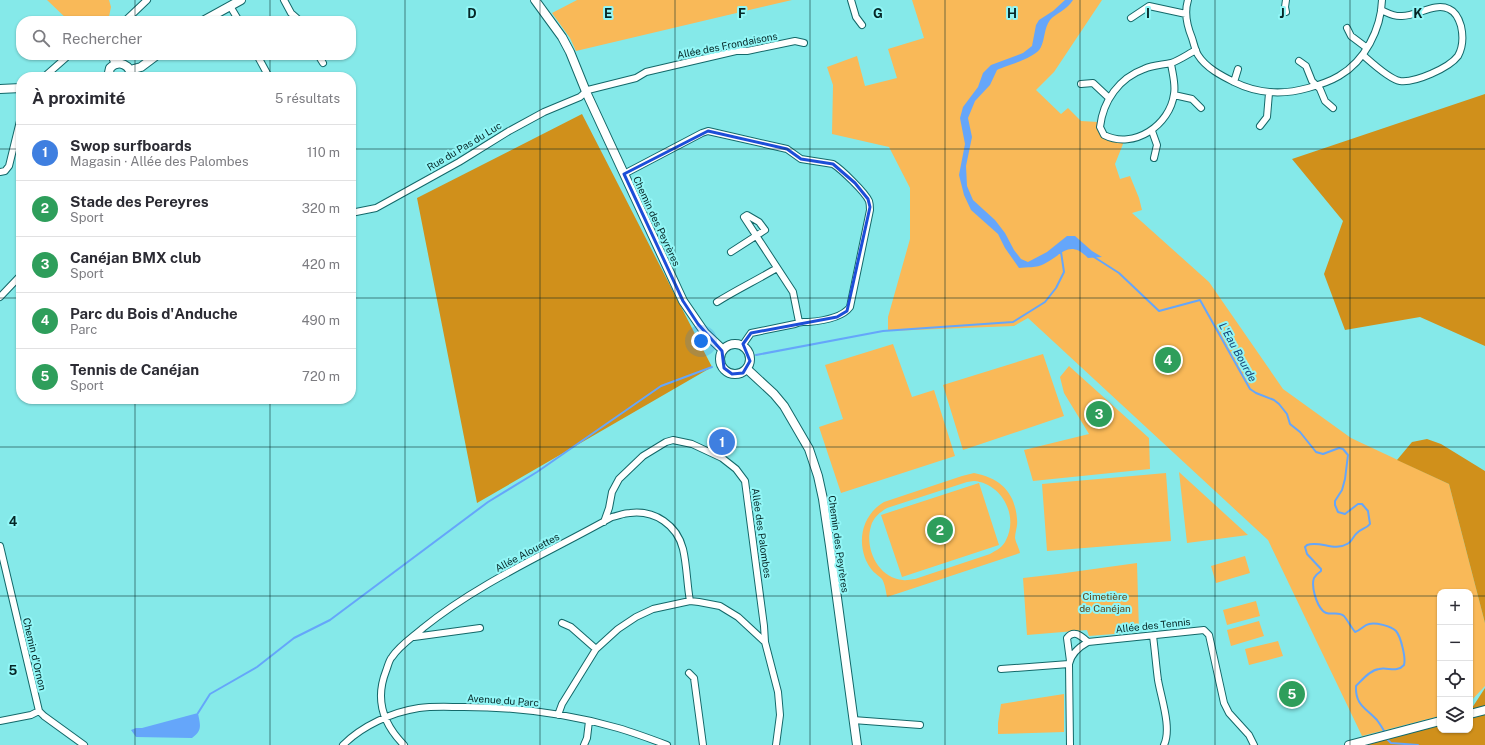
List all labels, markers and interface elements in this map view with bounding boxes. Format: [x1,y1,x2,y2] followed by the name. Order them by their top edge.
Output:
[467,6,477,21] text: D
[604,6,612,21] text: E
[738,6,746,21] text: F
[873,6,883,21] text: G
[1007,6,1017,21] text: H
[1146,6,1150,21] text: I
[1279,6,1285,21] text: J
[1413,6,1423,21] text: K
[16,16,356,60] search box
[30,27,52,49] icon: search
[676,29,778,61] street label: Allée des Frondaisons
[62,30,142,47] text: Rechercher
[32,88,126,108] text: À proximité
[275,91,340,106] text: 5 résultats
[425,119,503,173] street label: Rue du Pas du Luc
[70,137,192,154] text: Swop surfboards
[42,145,48,160] text: 1
[307,145,340,160] text: 110 m
[70,154,248,169] text: Magasin · Allée des Palombes
[631,174,683,268] street label: Chemin des Peyrères
[70,193,209,210] text: Stade des Pereyres
[41,201,49,216] text: 2
[302,201,340,216] text: 320 m
[70,210,104,225] text: Sport
[70,249,201,266] text: Canéjan BMX club
[41,257,49,272] text: 3
[302,257,340,272] text: 420 m
[70,266,104,281] text: Sport
[70,305,238,322] text: Parc du Bois d'Anduche
[41,313,49,328] text: 4
[301,313,340,328] text: 490 m
[1217,320,1259,384] water label: L'Eau Bourde
[70,322,97,337] text: Parc
[691,331,711,351] your location
[1155,345,1181,375] pin: 4
[70,361,199,378] text: Tennis de Canéjan
[41,369,49,384] text: 5
[302,369,340,384] text: 720 m
[70,378,104,393] text: Sport
[1086,399,1112,429] pin: 3
[709,427,735,457] pin: 1
[750,487,774,579] street label: Allée des Palombes
[826,495,852,593] street label: Chemin des Peyrères
[9,514,18,529] text: 4
[927,515,953,545] pin: 2
[493,530,561,574] street label: Allée Alouettes
[1437,589,1473,733] map controls
[1437,589,1473,625] button: +
[1079,590,1131,614] park label: Cimetière de Canéjan
[1115,615,1191,635] street label: Allée des Tennis
[21,616,49,692] street label: Chemin d'Ornon
[1437,625,1473,661] button: −
[1437,661,1473,697] button: locate
[9,663,18,678] text: 5
[1279,679,1305,709] pin: 5
[467,692,539,708] street label: Avenue du Parc
[1437,697,1473,733] button: layers

